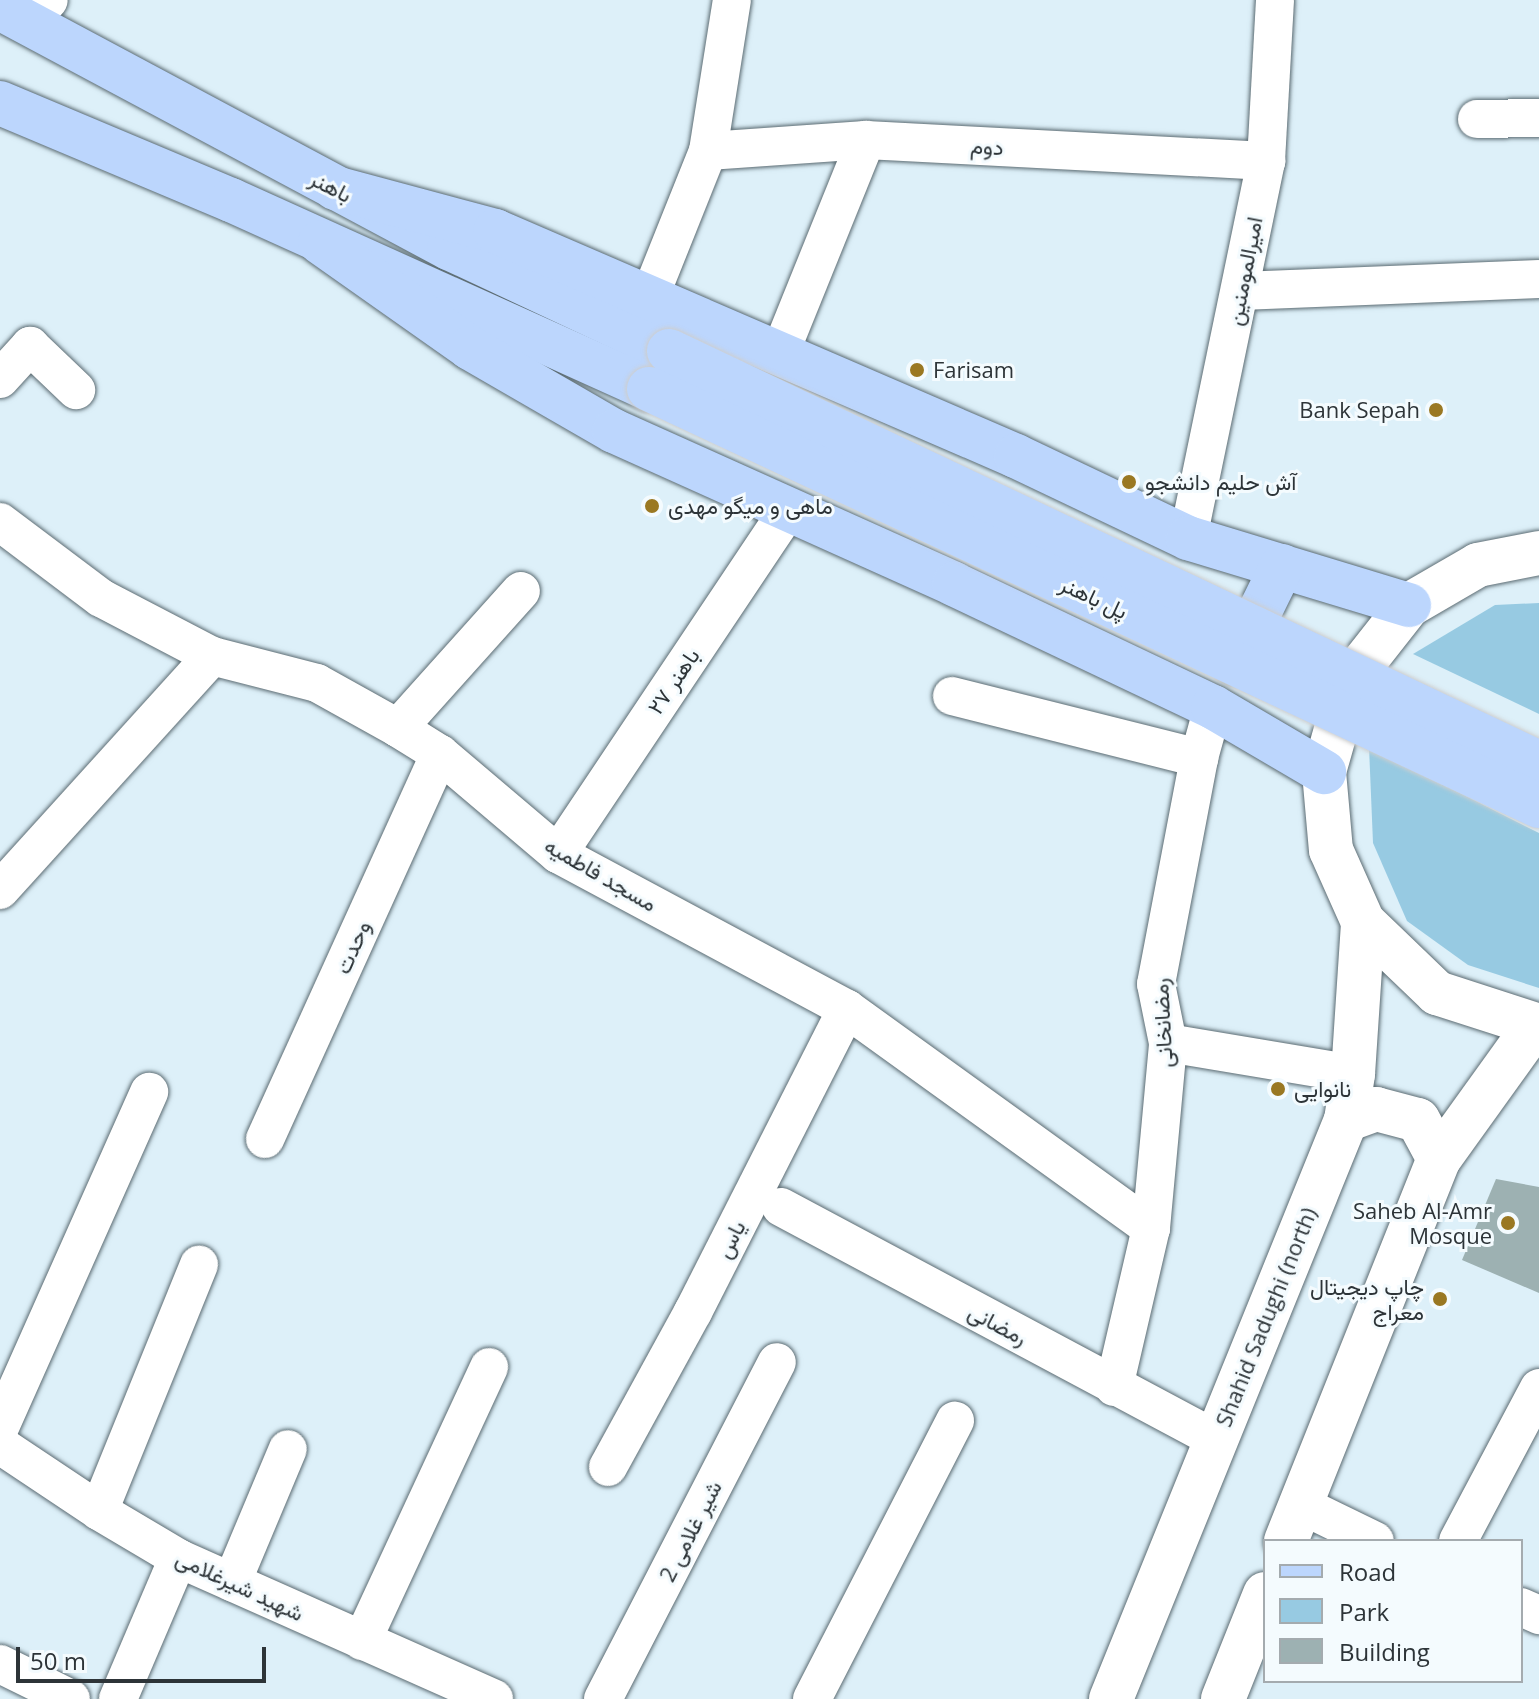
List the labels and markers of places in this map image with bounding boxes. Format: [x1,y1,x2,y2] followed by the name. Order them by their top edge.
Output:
[933,357,1014,383] place label: Farisam
[908,361,926,379] marker: Farisam
[1299,397,1420,423] place label: Bank Sepah
[1427,401,1445,419] marker: Bank Sepah
[1145,469,1296,495] place label: آش حلیم دانشجو
[1120,473,1138,491] marker: آش حلیم دانشجو
[668,493,833,519] place label: ماهی و میگو مهدی
[643,497,661,515] marker: ماهی و میگو مهدی
[1294,1076,1351,1102] place label: نانوایی
[1269,1080,1287,1098] marker: نانوایی
[1353,1197,1492,1248] place label: Saheb Al-Amr Mosque
[1499,1214,1517,1232] marker: Saheb Al-Amr Mosque
[1310,1273,1424,1324] place label: چاپ دیجیتال معراج
[1431,1290,1449,1308] marker: چاپ دیجیتال معراج

